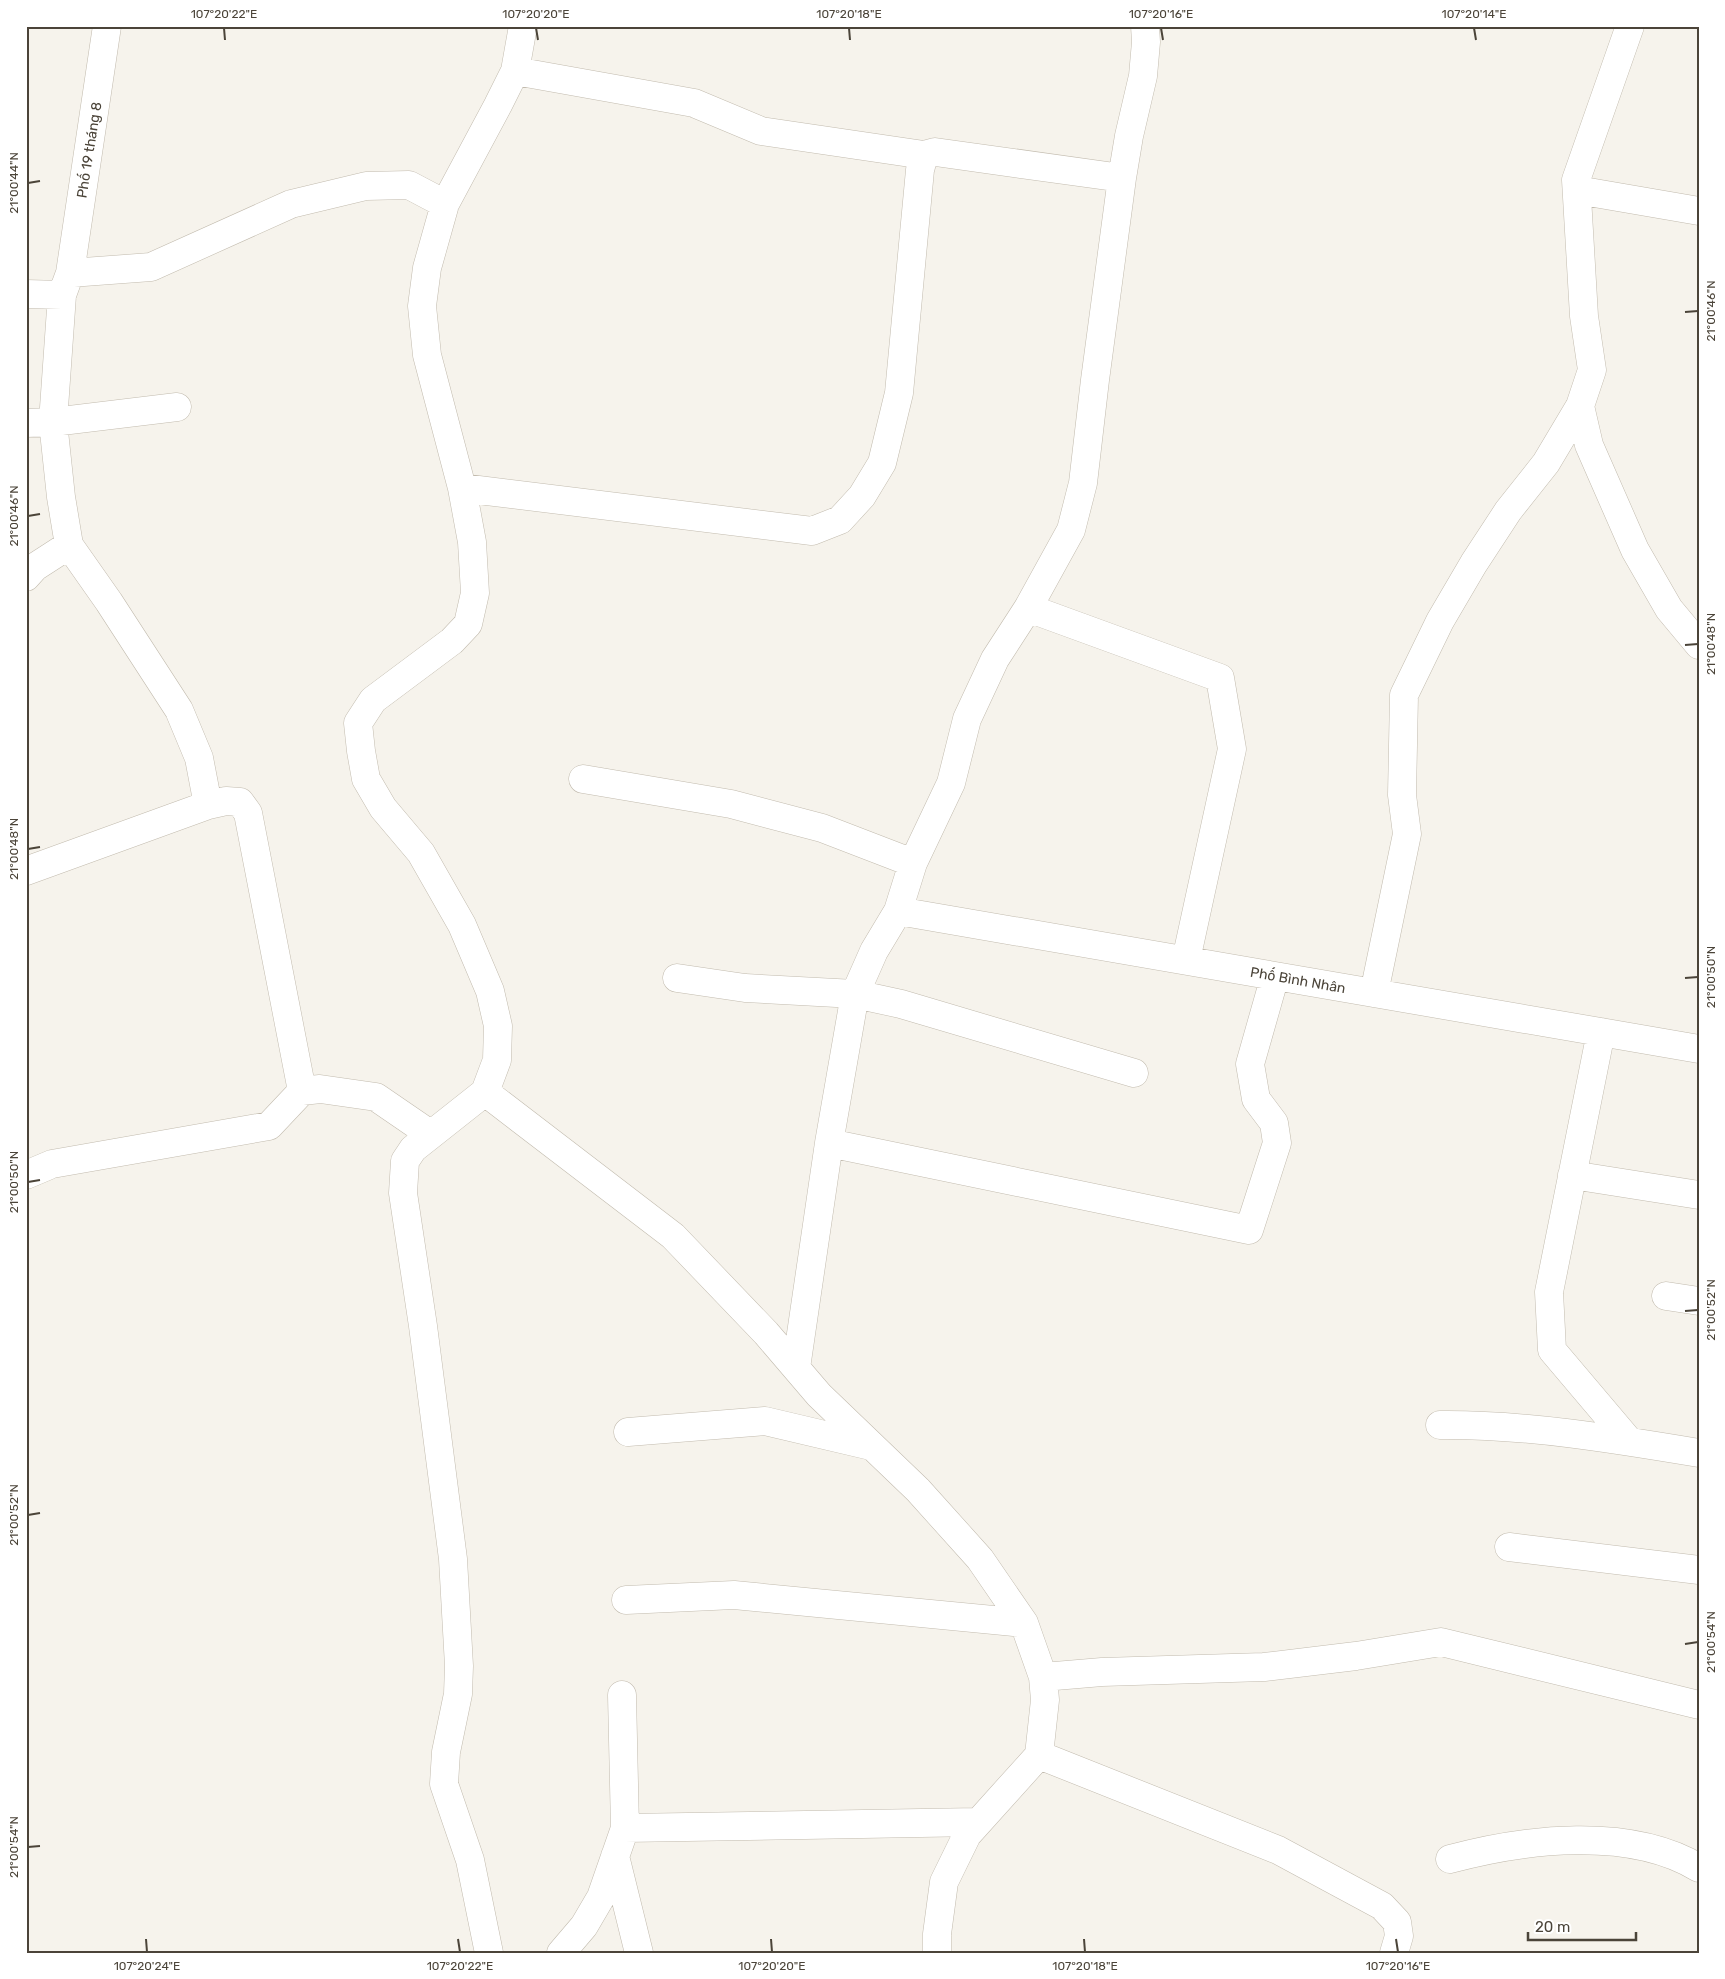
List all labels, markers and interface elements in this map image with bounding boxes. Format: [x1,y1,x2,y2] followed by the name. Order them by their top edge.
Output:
[191,7,257,21] text: 107°20'22"E
[502,7,570,21] text: 107°20'20"E
[816,7,882,21] text: 107°20'18"E
[1129,7,1193,21] text: 107°20'16"E
[1442,7,1506,21] text: 107°20'14"E
[73,100,106,199] street label: Phố 19 tháng 8
[7,152,21,214] text: 21°00'44"N
[1704,280,1718,342] text: 21°00'46"N
[7,485,21,547] text: 21°00'46"N
[1704,613,1718,675] text: 21°00'48"N
[7,818,21,880] text: 21°00'48"N
[1704,946,1718,1008] text: 21°00'50"N
[1249,963,1347,997] street label: Phố Bình Nhân
[7,1151,21,1213] text: 21°00'50"N
[1704,1279,1718,1341] text: 21°00'52"N
[7,1484,21,1546] text: 21°00'52"N
[1704,1611,1718,1673] text: 21°00'54"N
[7,1816,21,1878] text: 21°00'54"N
[1528,1909,1635,1941] scale bar
[1535,1918,1570,1936] text: 20 m
[114,1959,180,1973] text: 107°20'24"E
[427,1959,493,1973] text: 107°20'22"E
[738,1959,806,1973] text: 107°20'20"E
[1052,1959,1118,1973] text: 107°20'18"E
[1366,1959,1430,1973] text: 107°20'16"E

